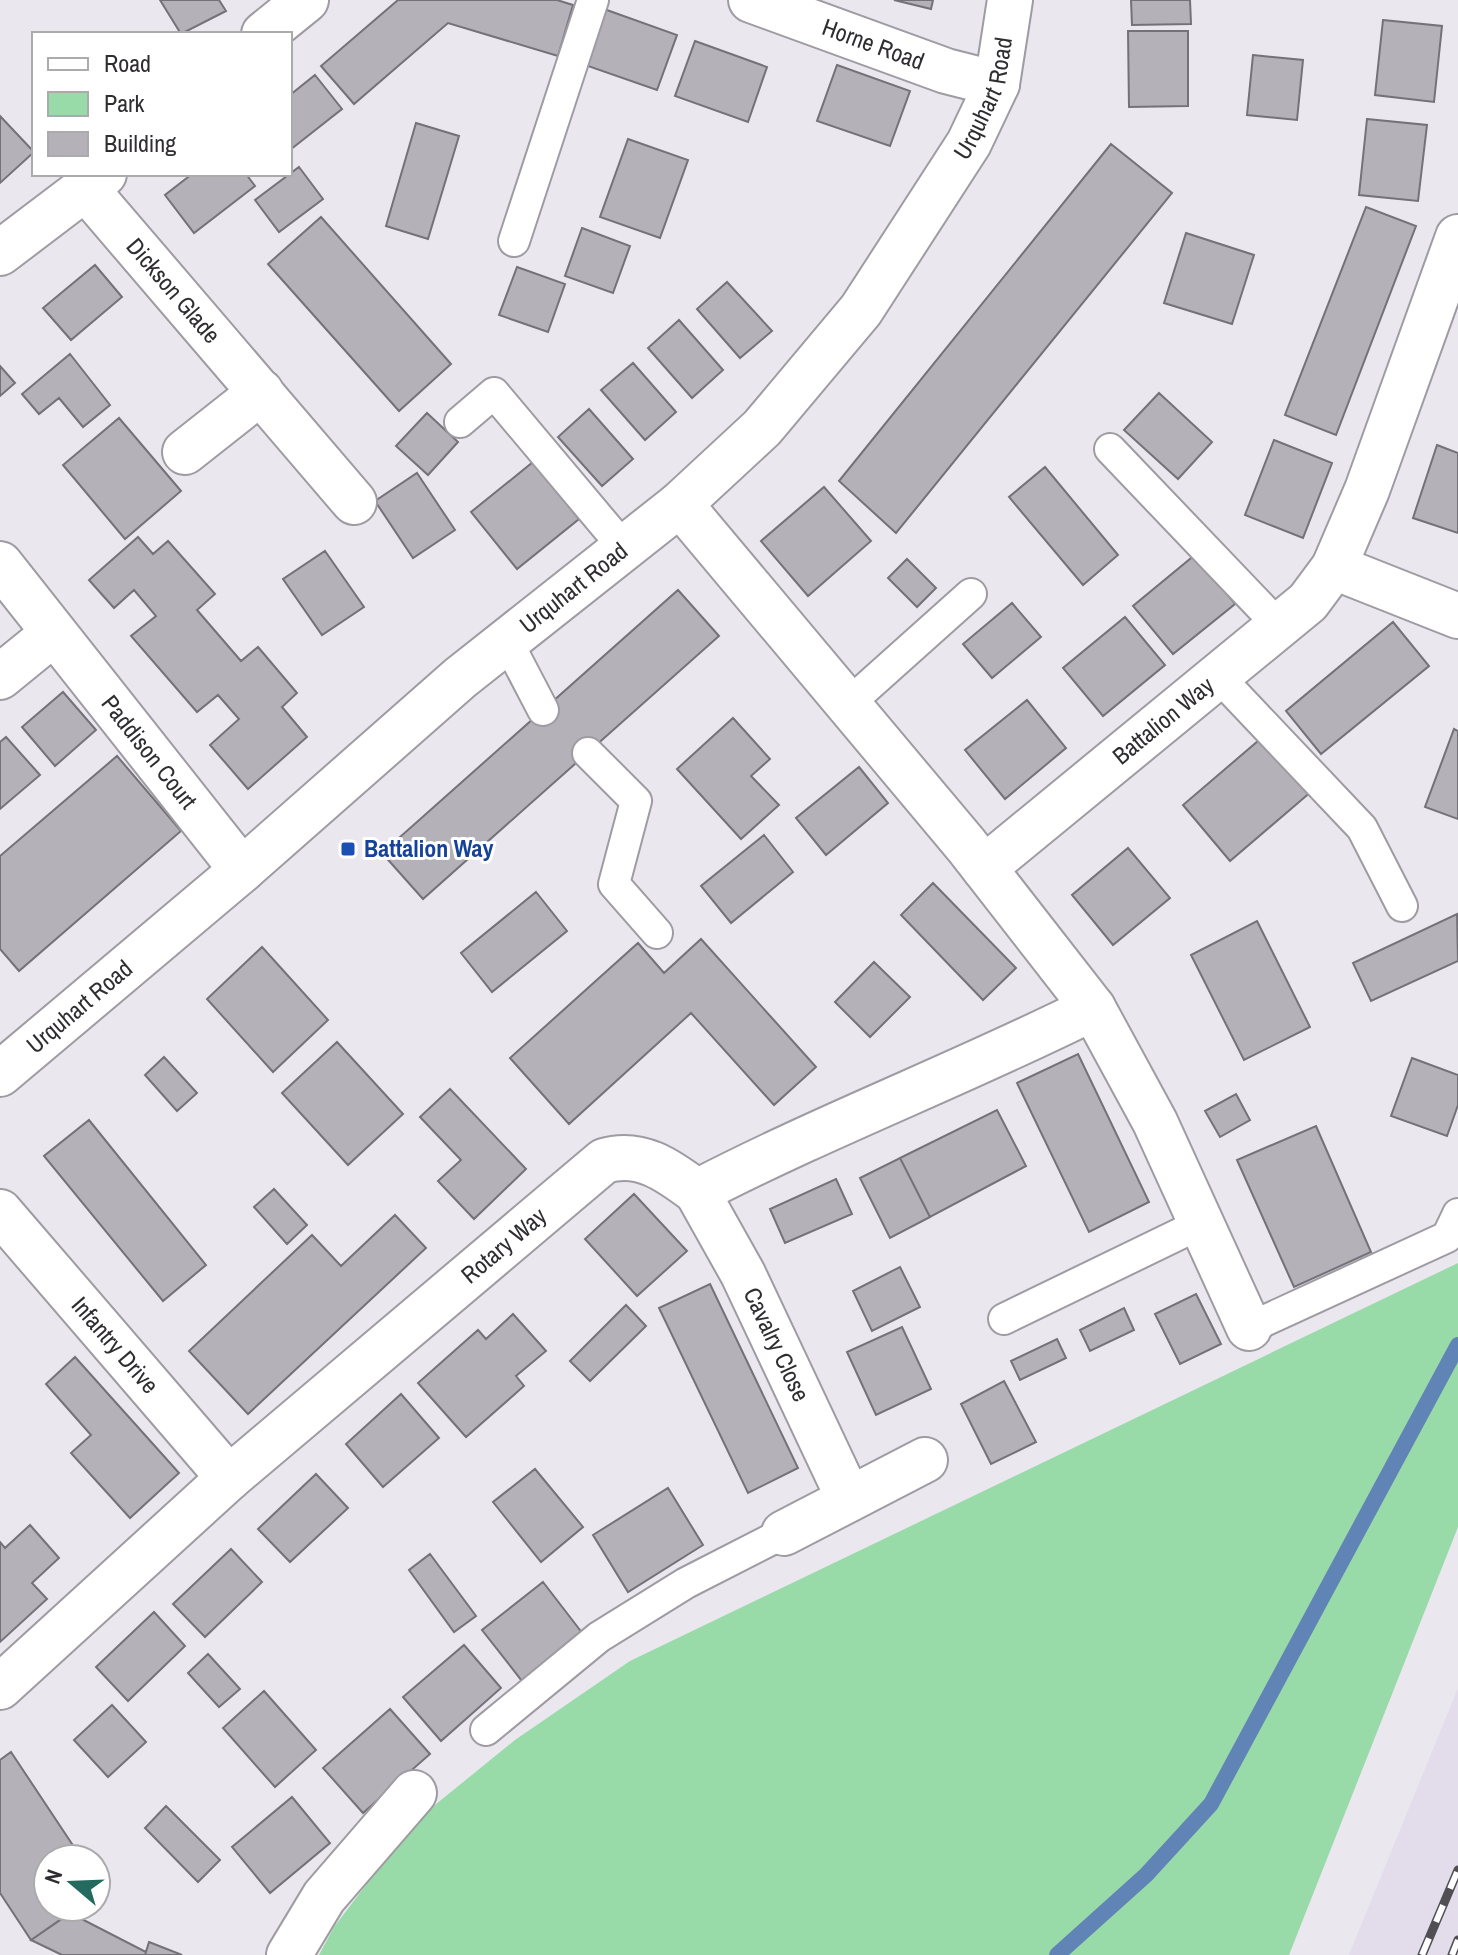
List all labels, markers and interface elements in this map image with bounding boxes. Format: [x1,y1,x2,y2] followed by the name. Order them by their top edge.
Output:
[818,10,929,77] street label: Horne Road
[32,32,292,176] legend
[946,35,1019,165] street label: Urquhart Road
[104,47,151,79] text: Road
[104,87,145,119] text: Park
[104,127,176,159] text: Building
[120,231,228,350] street label: Dickson Glade
[513,535,634,640] street label: Urquhart Road
[1105,669,1220,771] street label: Battalion Way
[95,688,205,816] street label: Paddison Court
[364,832,493,864] place label: Battalion Way
[339,840,357,858] marker: Battalion Way
[19,952,139,1060] street label: Urquhart Road
[454,1200,553,1290] street label: Rotary Way
[737,1282,818,1406] street label: Cavalry Close
[65,1289,166,1400] street label: Infantry Drive
[32,1843,112,1923] north arrow
[37,1865,69,1888] text: N

